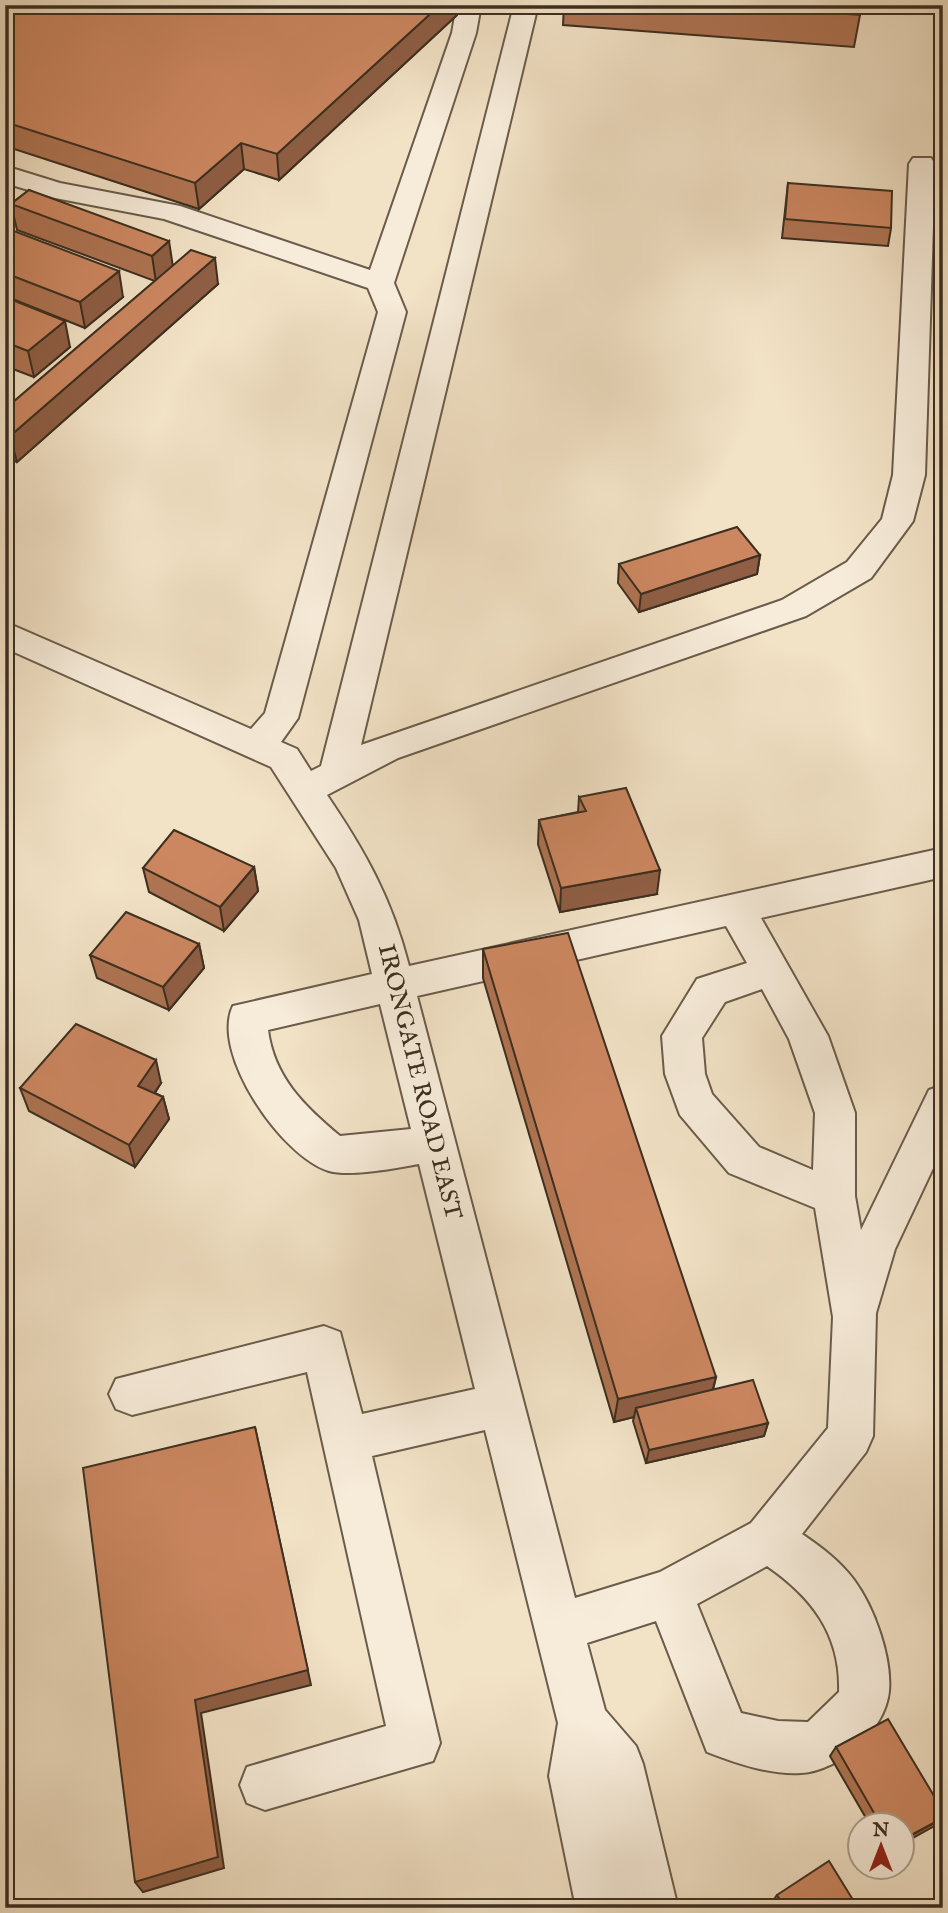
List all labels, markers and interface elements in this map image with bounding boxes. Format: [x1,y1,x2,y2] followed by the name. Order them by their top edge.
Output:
[370,941,468,1223] street label: IRONGATE ROAD EAST
[846,1812,916,1882] north arrow
[872,1819,890,1843] text: N

